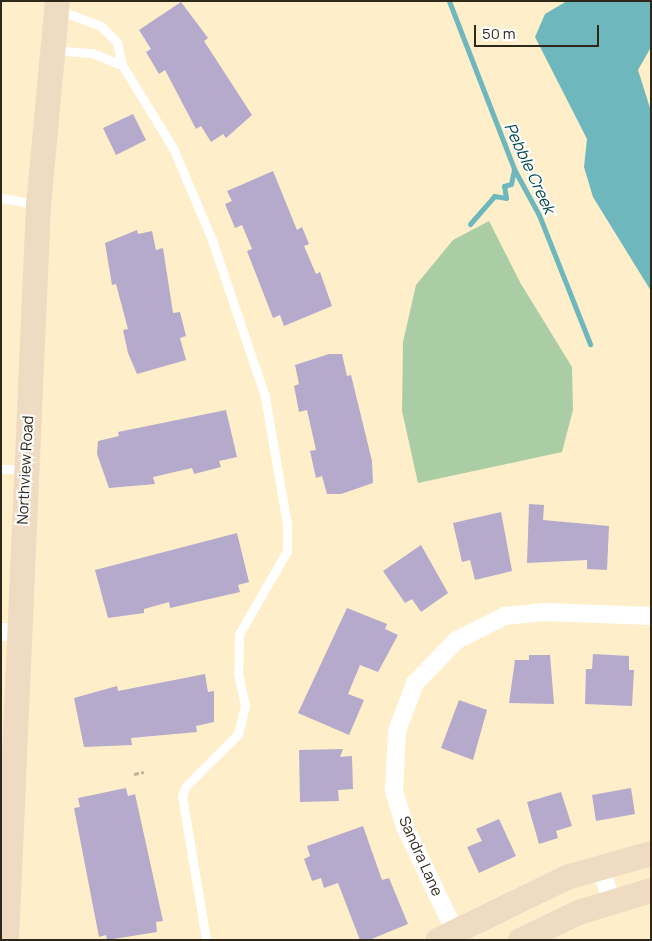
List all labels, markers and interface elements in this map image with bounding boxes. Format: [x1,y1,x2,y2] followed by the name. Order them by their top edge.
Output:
[477,15,602,47] scale bar
[482,23,516,44] text: 50 m
[501,120,559,216] water label: Pebble Creek
[13,415,37,525] street label: Northview Road
[395,813,447,899] street label: Sandra Lane

